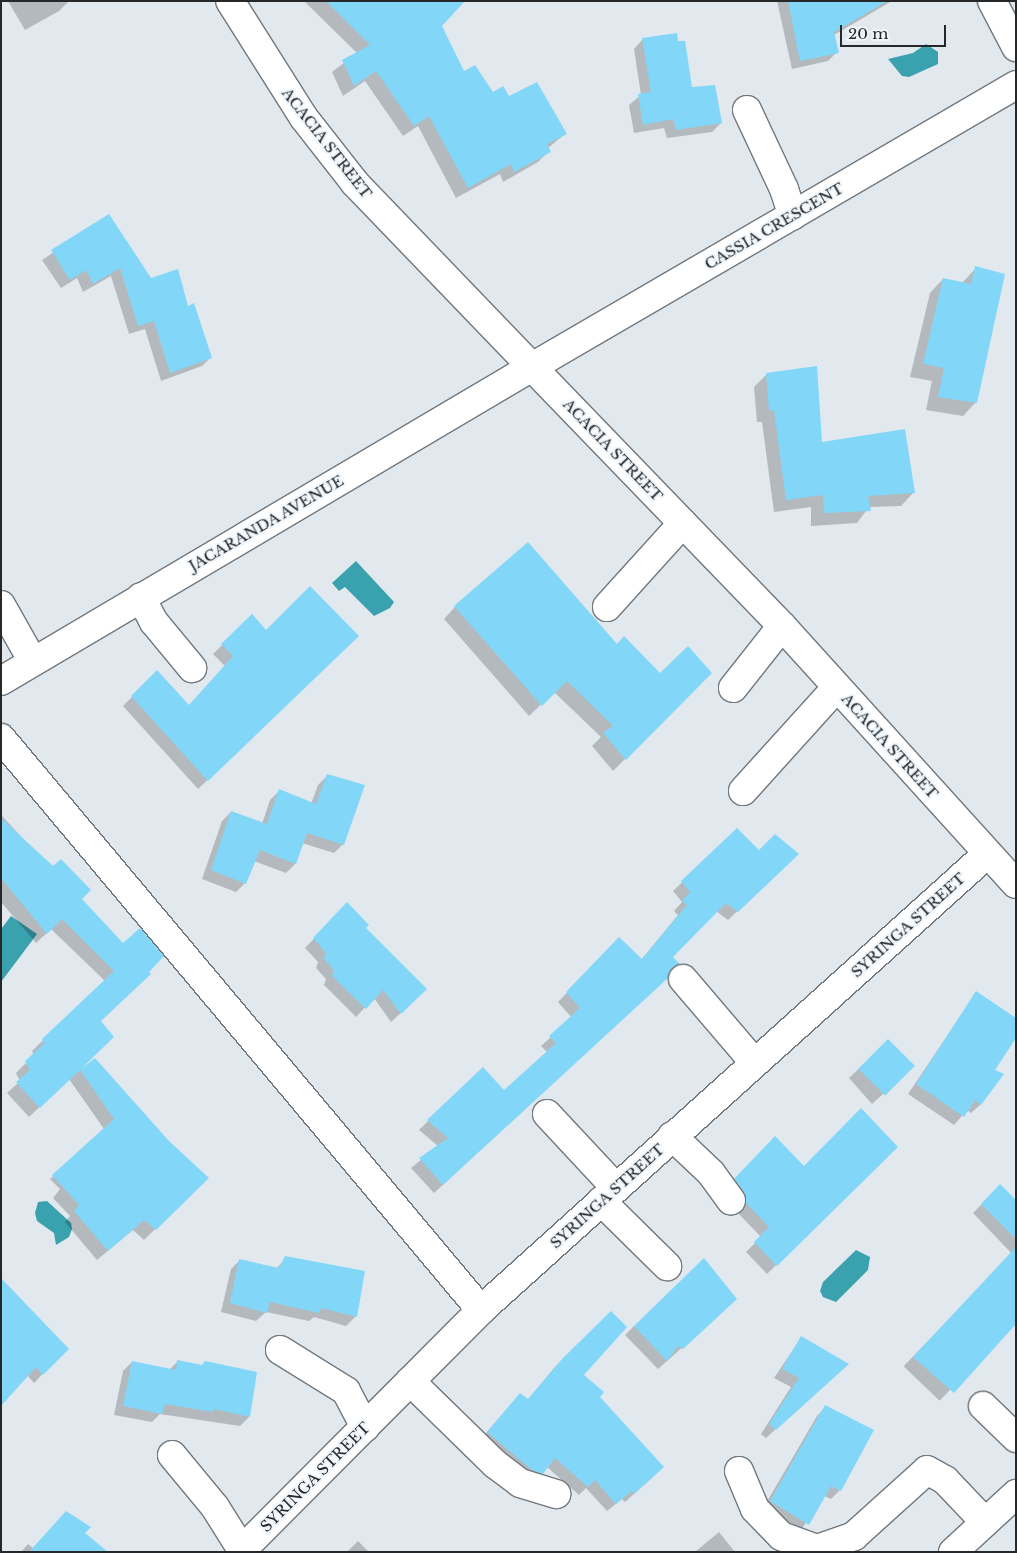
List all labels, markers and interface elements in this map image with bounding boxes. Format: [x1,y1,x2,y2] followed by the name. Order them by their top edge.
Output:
[842,15,948,47] scale bar
[848,24,888,43] text: 20 m
[278,84,376,202] street label: ACACIA STREET
[701,179,847,273] street label: CASSIA CRESCENT
[559,395,667,505] street label: ACACIA STREET
[185,471,347,575] street label: JACARANDA AVENUE
[838,689,942,803] street label: ACACIA STREET
[847,869,969,981] street label: SYRINGA STREET
[546,1140,668,1252] street label: SYRINGA STREET
[256,1418,374,1536] street label: SYRINGA STREET

